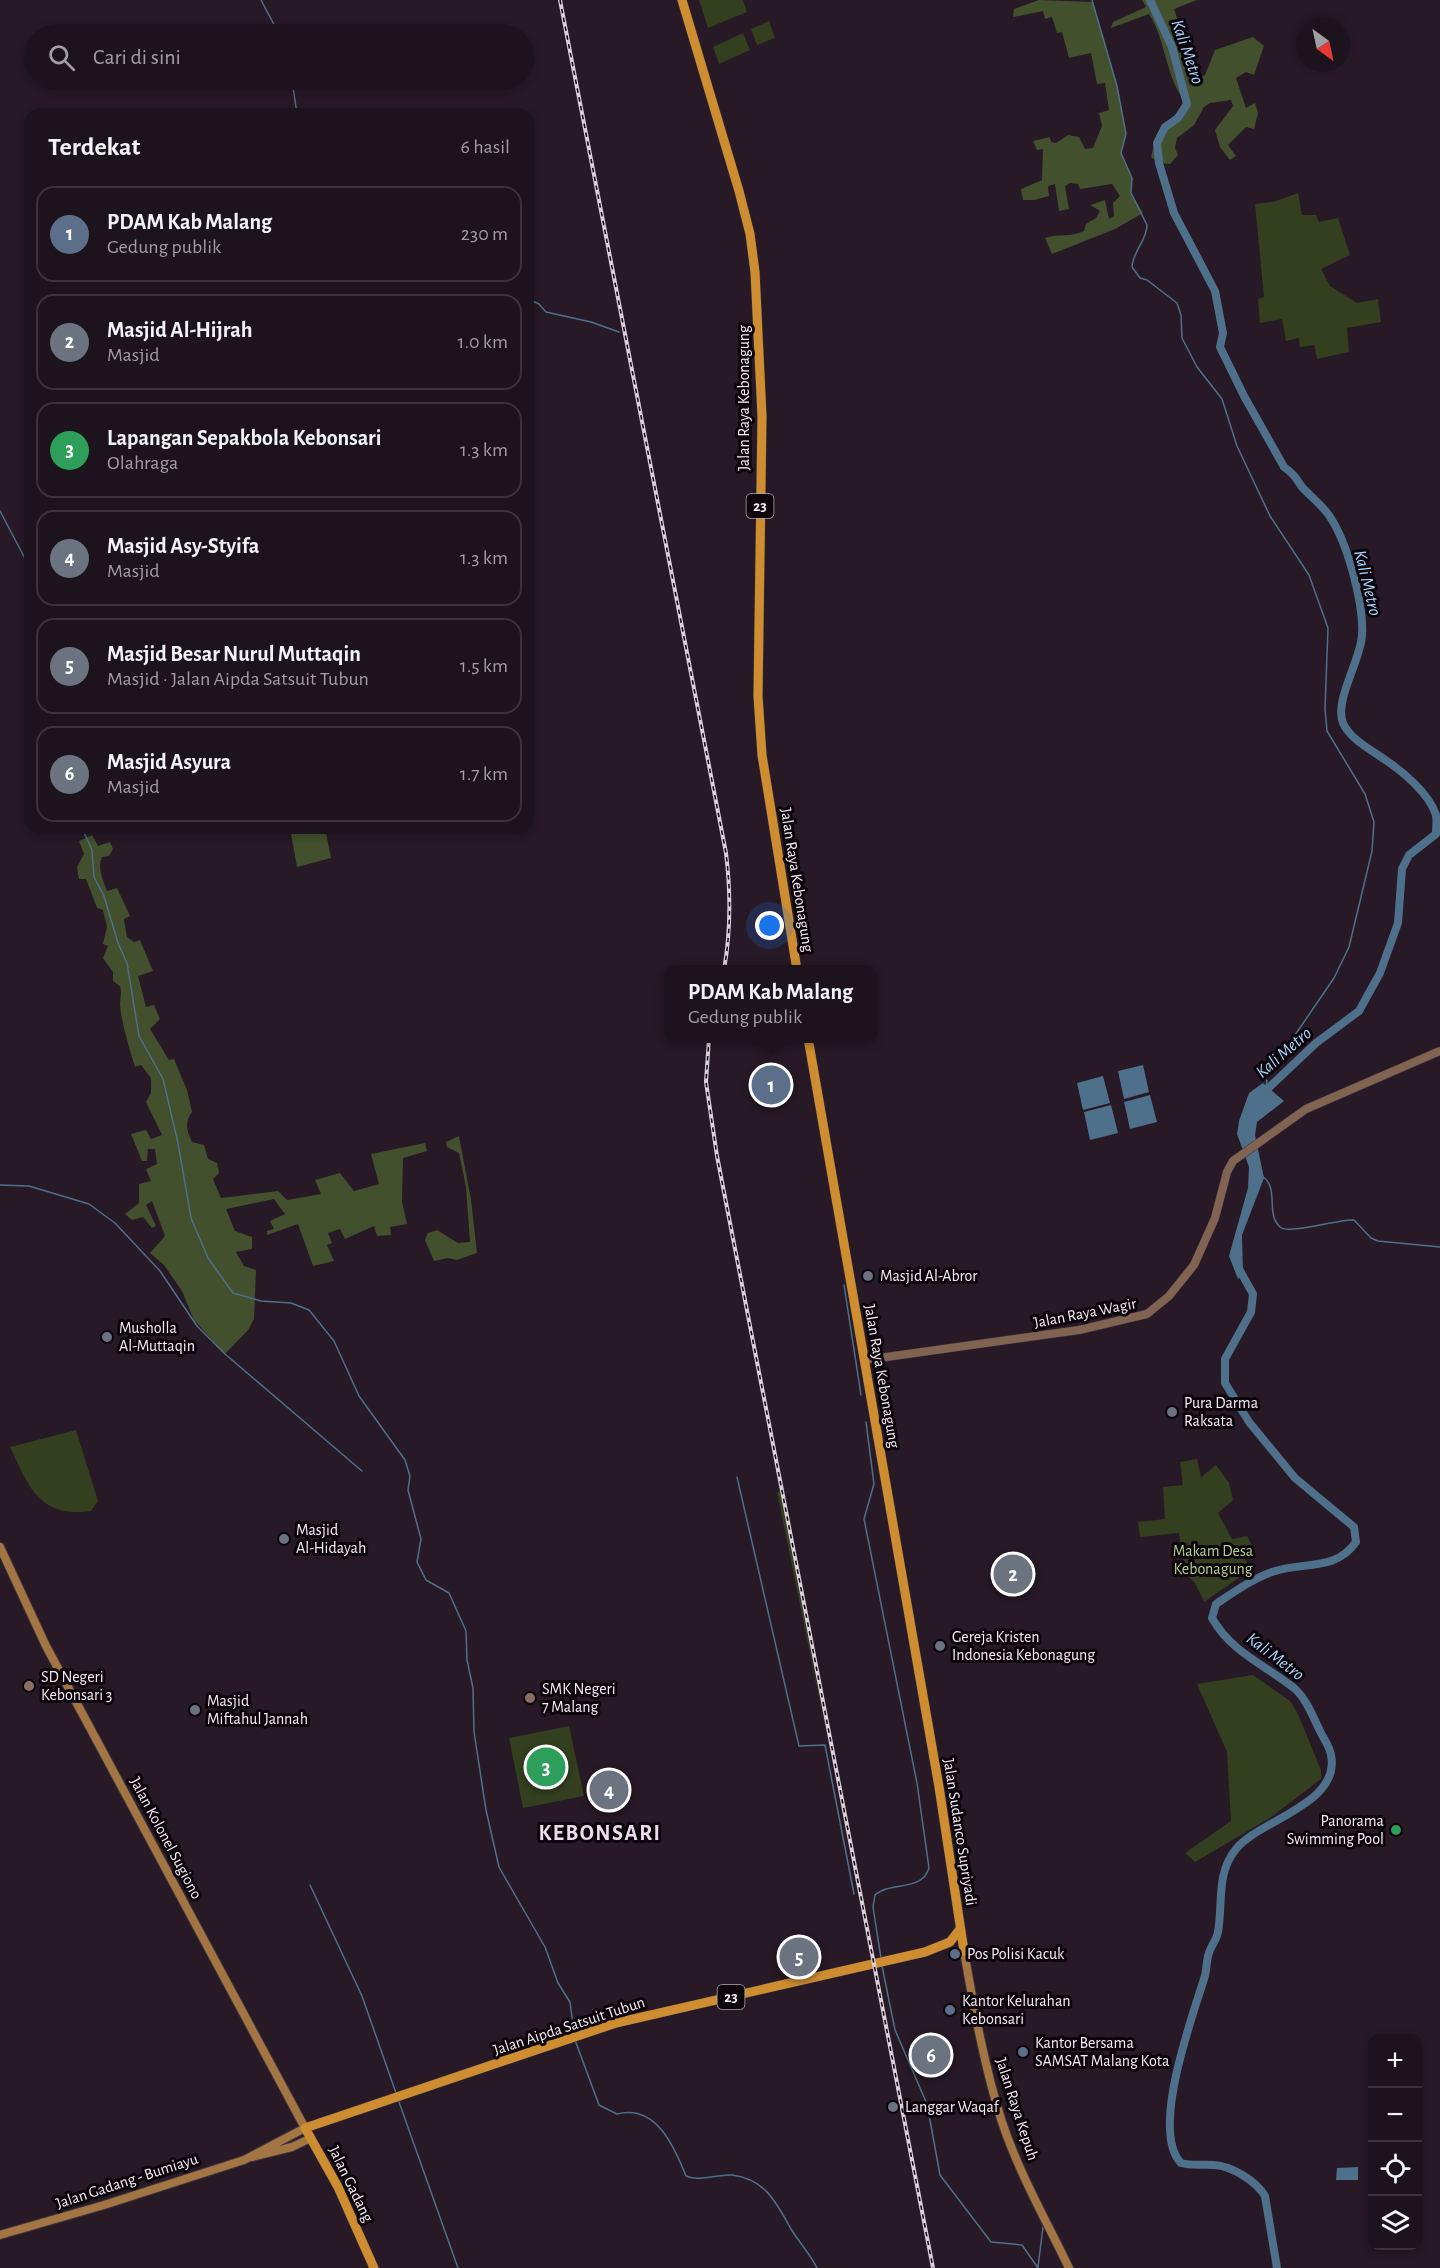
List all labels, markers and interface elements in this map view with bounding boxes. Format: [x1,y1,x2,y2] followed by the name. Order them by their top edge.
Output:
[1168,17,1206,87] water label: Kali Metro
[1296,18,1350,72] north arrow
[24,24,534,90] search box
[45,41,78,74] icon: search
[93,46,181,68] text: Cari di sini
[48,134,140,160] text: Terdekat
[460,137,510,157] text: 6 hasil
[107,211,272,233] text: PDAM Kab Malang
[66,224,73,244] text: 1
[461,224,508,244] text: 230 m
[107,237,221,257] text: Gedung publik
[107,319,253,341] text: Masjid Al-Hijrah
[736,325,753,471] street label: Jalan Raya Kebonagung
[65,332,74,352] text: 2
[458,332,508,352] text: 1.0 km
[107,345,160,365] text: Masjid
[107,427,382,449] text: Lapangan Sepakbola Kebonsari
[65,440,74,460] text: 3
[460,440,508,460] text: 1.3 km
[107,453,178,473] text: Olahraga
[746,494,774,518] road number: 23
[107,535,259,557] text: Masjid Asy-Styifa
[64,548,75,568] text: 4
[460,548,508,568] text: 1.3 km
[1350,548,1384,618] water label: Kali Metro
[107,561,160,581] text: Masjid
[107,643,361,665] text: Masjid Besar Nurul Muttaqin
[65,656,74,676] text: 5
[460,656,508,676] text: 1.5 km
[107,669,369,689] text: Masjid · Jalan Aipda Satsuit Tubun
[107,751,231,773] text: Masjid Asyura
[65,764,74,784] text: 6
[460,764,508,784] text: 1.7 km
[107,777,160,797] text: Masjid
[777,807,816,954] street label: Jalan Raya Kebonagung
[755,911,784,940] your location
[664,965,877,1043] popup
[688,981,853,1003] text: PDAM Kab Malang
[688,1007,802,1027] text: Gedung publik
[1253,1024,1315,1082] water label: Kali Metro
[752,1062,790,1108] pin: 1
[880,1268,978,1285] place label: Masjid Al-Abror
[861,1269,875,1283] marker: Masjid Al-Abror
[1032,1295,1139,1332] street label: Jalan Raya Wagir
[860,1303,903,1449] street label: Jalan Raya Kebonagung
[119,1320,195,1354] place label: Musholla Al-Muttaqin
[100,1330,114,1344] marker: Musholla Al-Muttaqin
[1184,1395,1258,1429] place label: Pura Darma Raksata
[1165,1405,1179,1419] marker: Pura Darma Raksata
[296,1522,366,1557] place label: Masjid Al-Hidayah
[277,1532,291,1546] marker: Masjid Al-Hidayah
[1173,1543,1253,1577] park label: Makam Desa Kebonagung
[994,1552,1032,1596] pin: 2
[952,1629,1095,1663] place label: Gereja Kristen Indonesia Kebonagung
[1243,1630,1307,1684] water label: Kali Metro
[933,1639,947,1653] marker: Gereja Kristen Indonesia Kebonagung
[41,1669,112,1703] place label: SD Negeri Kebonsari 3
[22,1679,36,1693] marker: SD Negeri Kebonsari 3
[542,1681,616,1715] place label: SMK Negeri 7 Malang
[523,1691,537,1705] marker: SMK Negeri 7 Malang
[207,1693,308,1727] place label: Masjid Miftahul Jannah
[188,1703,202,1717] marker: Masjid Miftahul Jannah
[526,1744,566,1790] pin: 3
[939,1757,980,1907] street label: Jalan Sudanco Supriyadi
[590,1768,628,1812] pin: 4
[127,1774,205,1902] street label: Jalan Kolonel Sugiono
[1287,1813,1384,1847] place label: Panorama Swimming Pool
[538,1822,662,1844] district label: KEBONSARI
[1389,1823,1403,1837] marker: Panorama Swimming Pool
[780,1934,818,1980] pin: 5
[967,1946,1065,1962] place label: Pos Polisi Kacuk
[948,1947,962,1961] marker: Pos Polisi Kacuk
[718,1985,744,2009] road number: 23
[962,1993,1070,2027] place label: Kantor Kelurahan Kebonsari
[491,1994,647,2058] street label: Jalan Aipda Satsuit Tubun
[943,2003,957,2017] marker: Kantor Kelurahan Kebonsari
[912,2032,950,2078] pin: 6
[1368,2034,1422,2250] map controls
[1368,2034,1422,2088] button: +
[1035,2035,1169,2069] place label: Kantor Bersama SAMSAT Malang Kota
[1016,2045,1030,2059] marker: Kantor Bersama SAMSAT Malang Kota
[992,2056,1041,2163] street label: Jalan Raya Kepuh
[1368,2088,1422,2142] button: −
[905,2099,1000,2115] place label: Langgar Waqaf
[886,2100,900,2114] marker: Langgar Waqaf
[1368,2142,1422,2196] button: locate
[326,2143,376,2225] street label: Jalan Gadang
[54,2151,200,2212] street label: Jalan Gadang - Bumiayu
[1368,2196,1422,2250] button: layers

